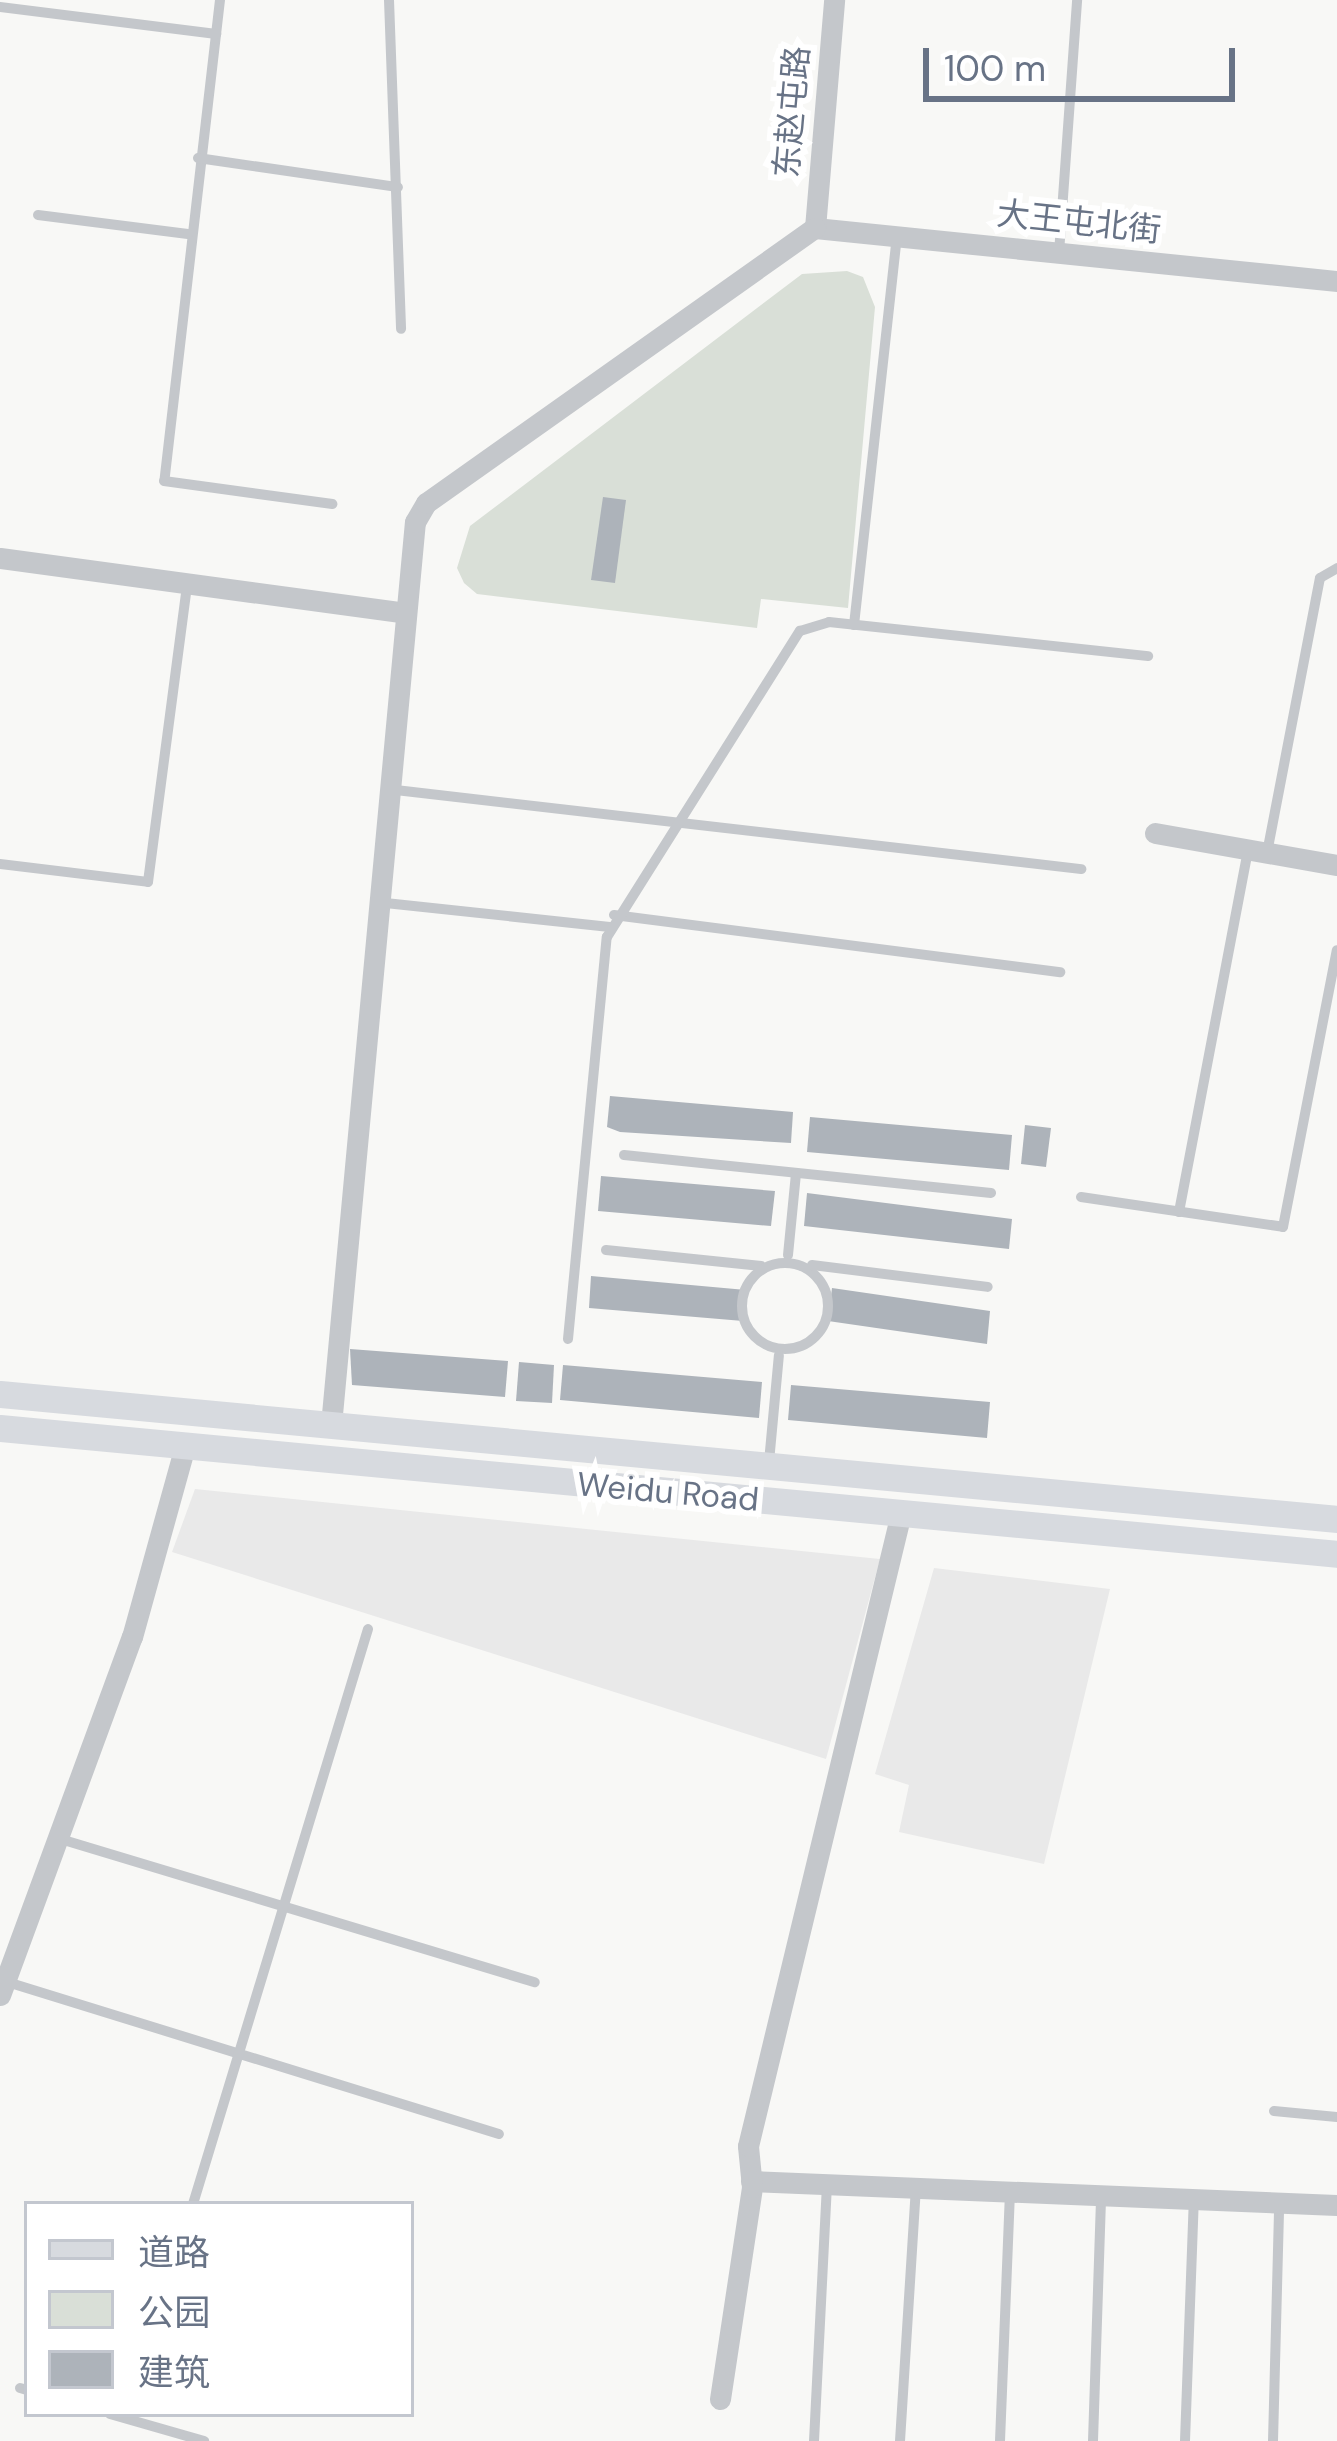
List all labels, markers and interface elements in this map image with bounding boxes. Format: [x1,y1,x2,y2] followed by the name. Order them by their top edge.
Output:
[929,24,1241,98] scale bar
[767,45,817,179] street label: 东赵屯路
[944,45,1046,92] text: 100 m
[995,194,1163,250] street label: 大王屯北街
[576,1464,760,1520] street label: Weidu Road
[24,2201,414,2417] legend
[138,2229,210,2276] text: 道路
[138,2289,210,2336] text: 公园
[138,2349,210,2396] text: 建筑

